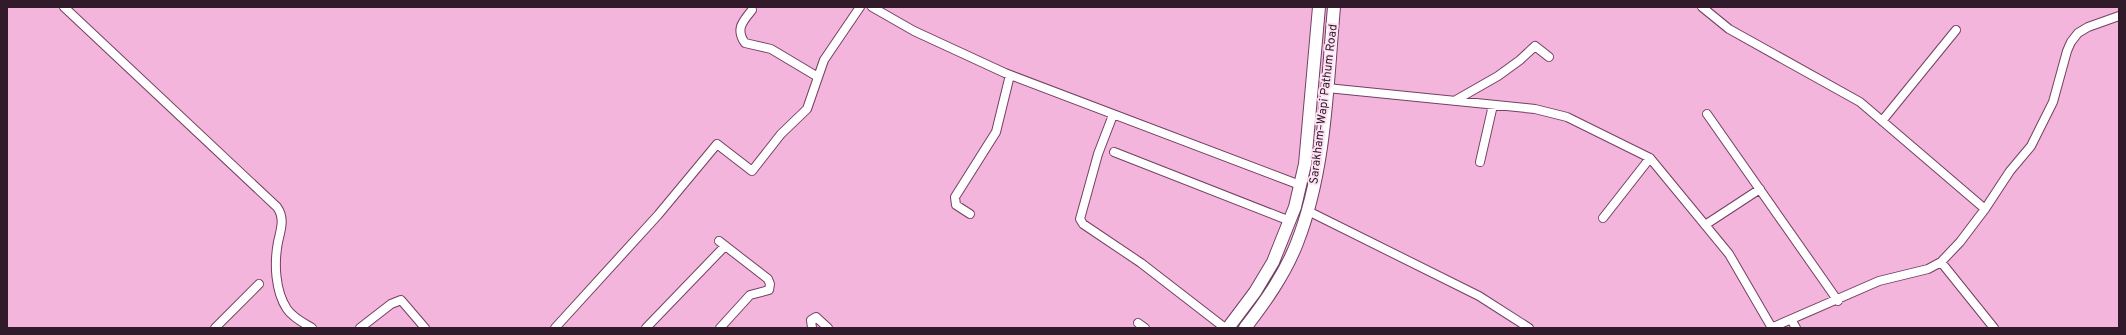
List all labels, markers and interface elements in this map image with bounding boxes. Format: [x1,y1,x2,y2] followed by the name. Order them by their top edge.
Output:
[1306,23,1342,185] street label: Sarakham–Wapi Pathum Road

